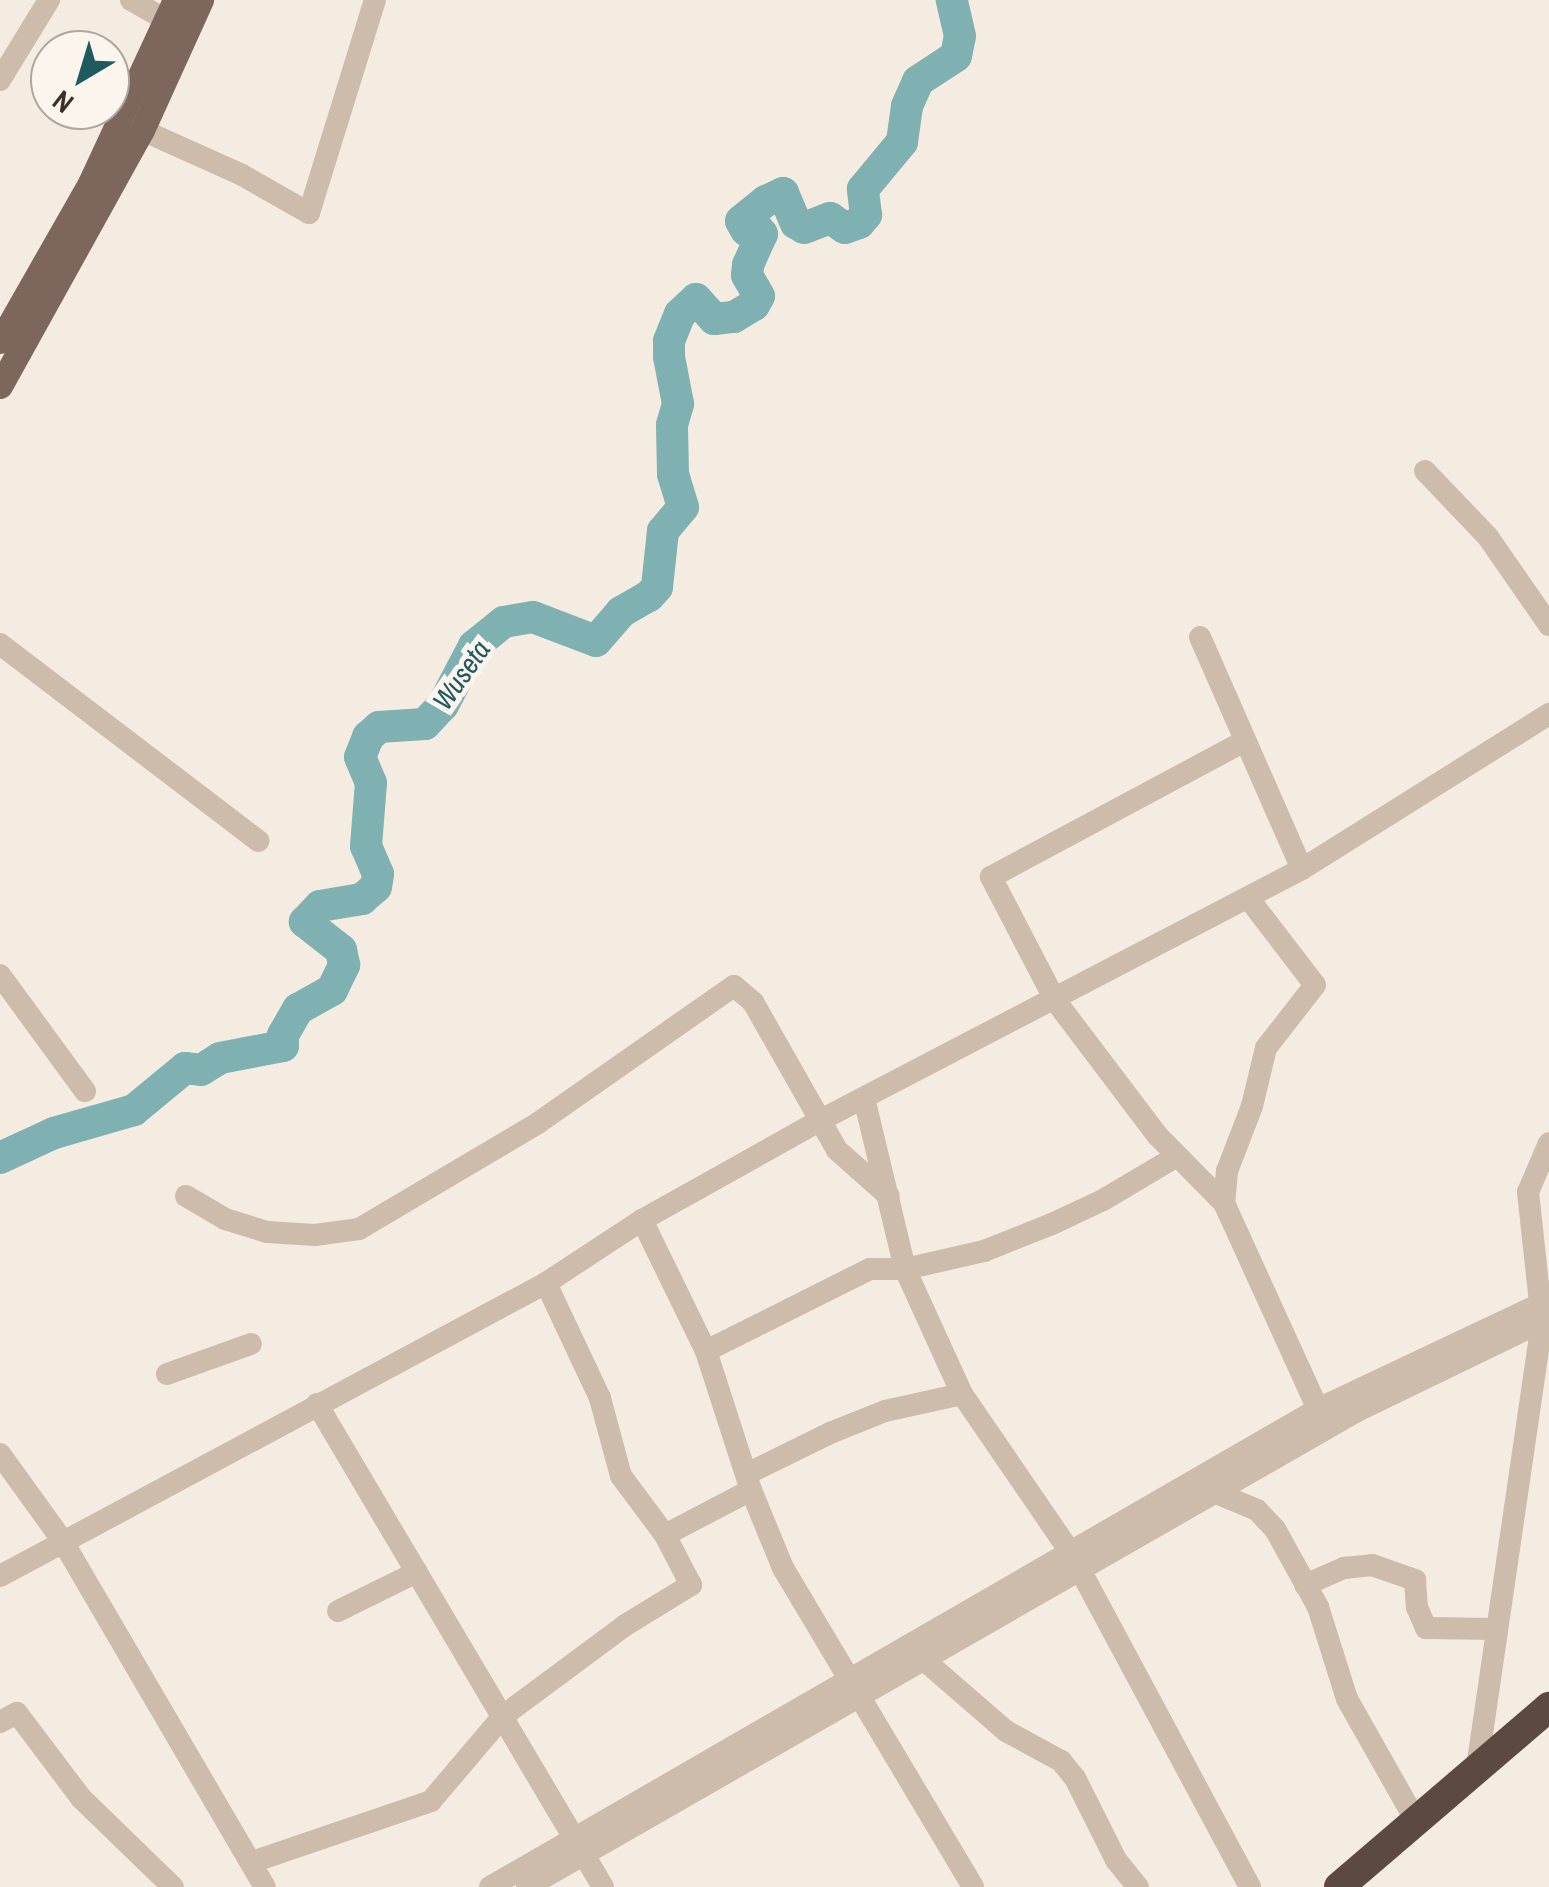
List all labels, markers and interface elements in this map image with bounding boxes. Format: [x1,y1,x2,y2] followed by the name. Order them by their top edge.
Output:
[30,30,130,130] north arrow
[45,82,81,122] text: N
[425,634,497,716] water label: Wuseta

